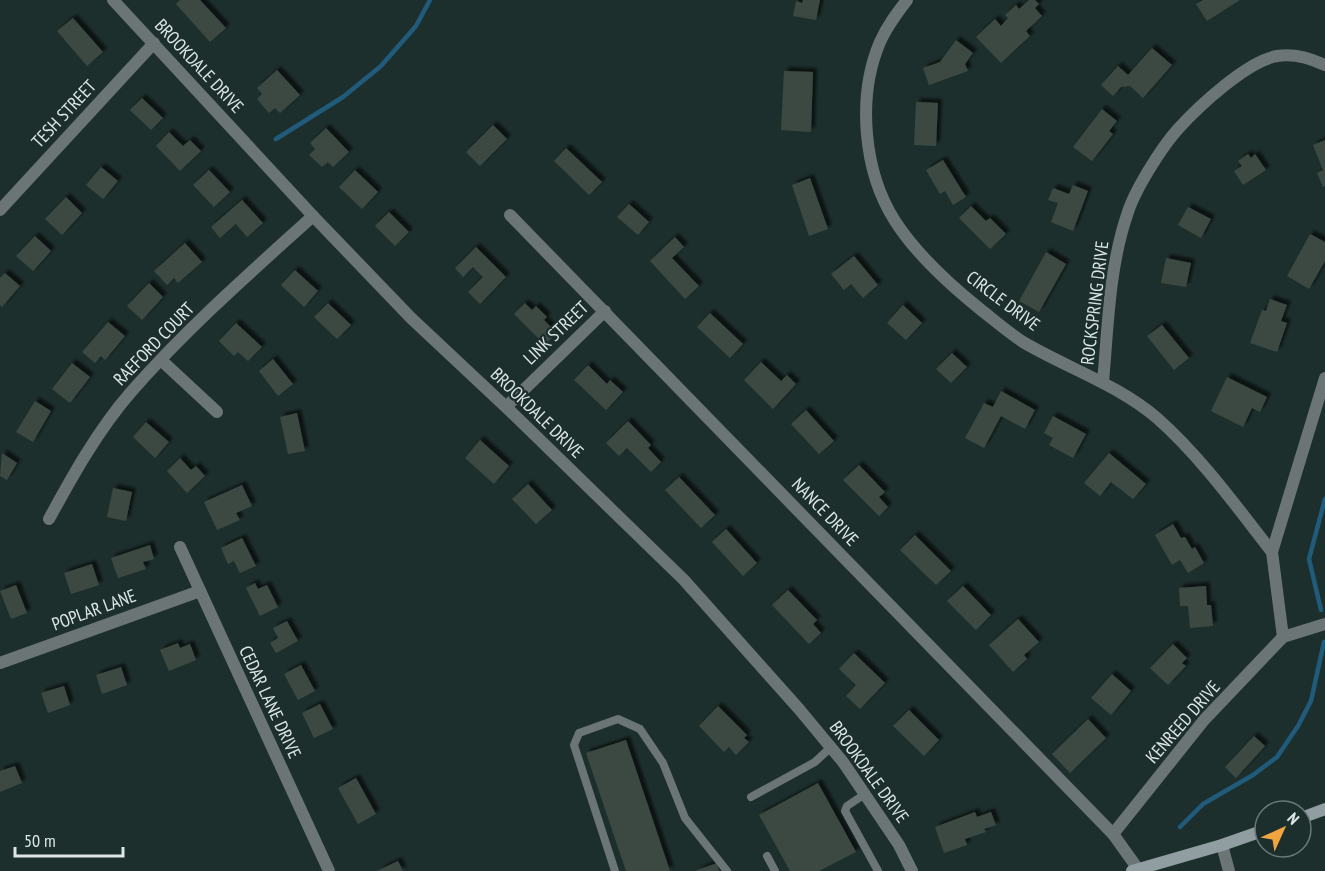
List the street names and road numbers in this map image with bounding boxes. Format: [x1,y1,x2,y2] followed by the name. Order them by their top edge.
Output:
[150,14,249,117] street label: BROOKDALE DRIVE
[26,75,101,153] street label: TESH STREET
[1076,240,1114,366] street label: ROCKSPRING DRIVE
[962,265,1045,336] street label: CIRCLE DRIVE
[518,296,593,369] street label: LINK STREET
[108,297,199,390] street label: RAEFORD COURT
[486,363,589,463] street label: BROOKDALE DRIVE
[787,473,864,551] street label: NANCE DRIVE
[49,584,139,635] street label: POPLAR LANE
[234,642,307,762] street label: CEDAR LANE DRIVE
[1140,676,1225,768] street label: KENREED DRIVE
[825,716,914,827] street label: BROOKDALE DRIVE

